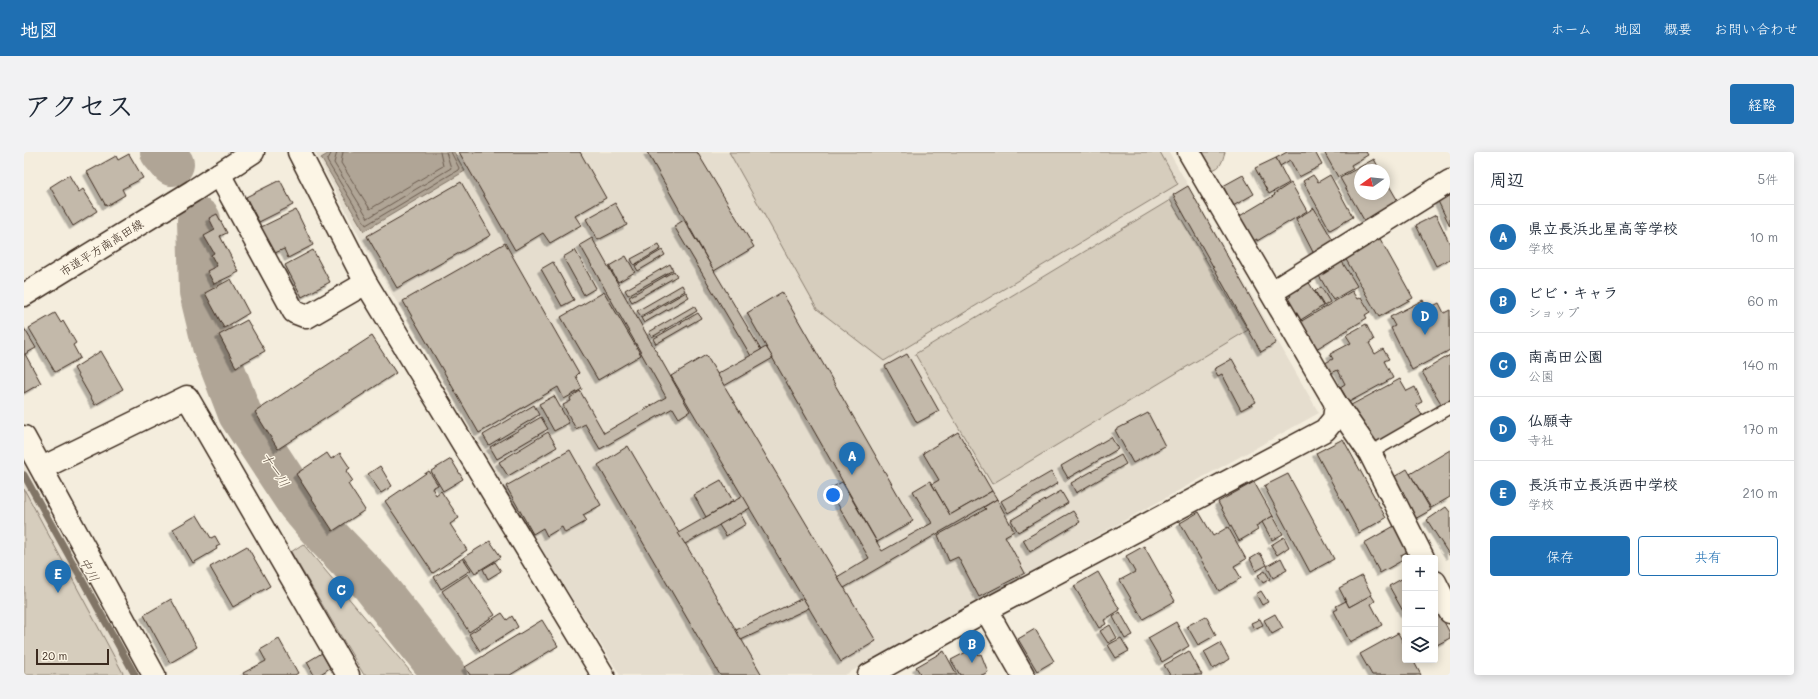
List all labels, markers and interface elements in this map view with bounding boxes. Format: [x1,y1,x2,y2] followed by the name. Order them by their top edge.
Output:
[20,17,58,42] text: 地図
[1551,19,1592,38] text: ホーム
[1614,19,1642,38] text: 地図
[1664,19,1692,38] text: 概要
[1714,19,1798,38] text: お問い合わせ
[1730,84,1794,124] button: 経路
[24,87,134,123] text: アクセス
[1354,164,1390,200] north arrow
[1490,168,1524,190] text: 周辺
[1757,170,1778,187] text: 5件
[56,215,146,279] street label: 市道平方南高田線
[1528,218,1678,238] text: 県立長浜北星高等学校
[1498,228,1508,245] text: A
[1750,228,1778,245] text: 10 m
[1528,239,1554,256] text: 学校
[1528,282,1618,302] text: ビビ・キャラ
[1499,292,1507,309] text: B
[1748,292,1778,309] text: 60 m
[1412,302,1438,335] pin: D
[1528,303,1579,320] text: ショップ
[1528,346,1603,366] text: 南高田公園
[1498,356,1508,373] text: C
[1742,356,1778,373] text: 140 m
[1528,367,1554,384] text: 公園
[1528,410,1573,430] text: 仏願寺
[1498,420,1508,437] text: D
[1742,420,1778,437] text: 170 m
[1528,431,1554,448] text: 寺社
[839,442,865,475] pin: A
[258,448,294,490] water label: 十一川
[1528,474,1678,494] text: 長浜市立長浜西中学校
[1499,484,1507,501] text: E
[1742,484,1778,501] text: 210 m
[823,485,843,505] your location
[1528,495,1554,512] text: 学校
[1490,536,1630,576] button: 保存
[1638,536,1778,576] button: 共有
[76,554,104,584] water label: 中川
[1402,555,1438,663] map controls
[1402,555,1438,591] button: +
[45,560,71,593] pin: E
[328,576,354,609] pin: C
[1402,591,1438,627] button: −
[1402,627,1438,663] button: layers
[959,630,985,663] pin: B
[36,647,109,666] scale bar
[42,648,67,663] text: 20 m

